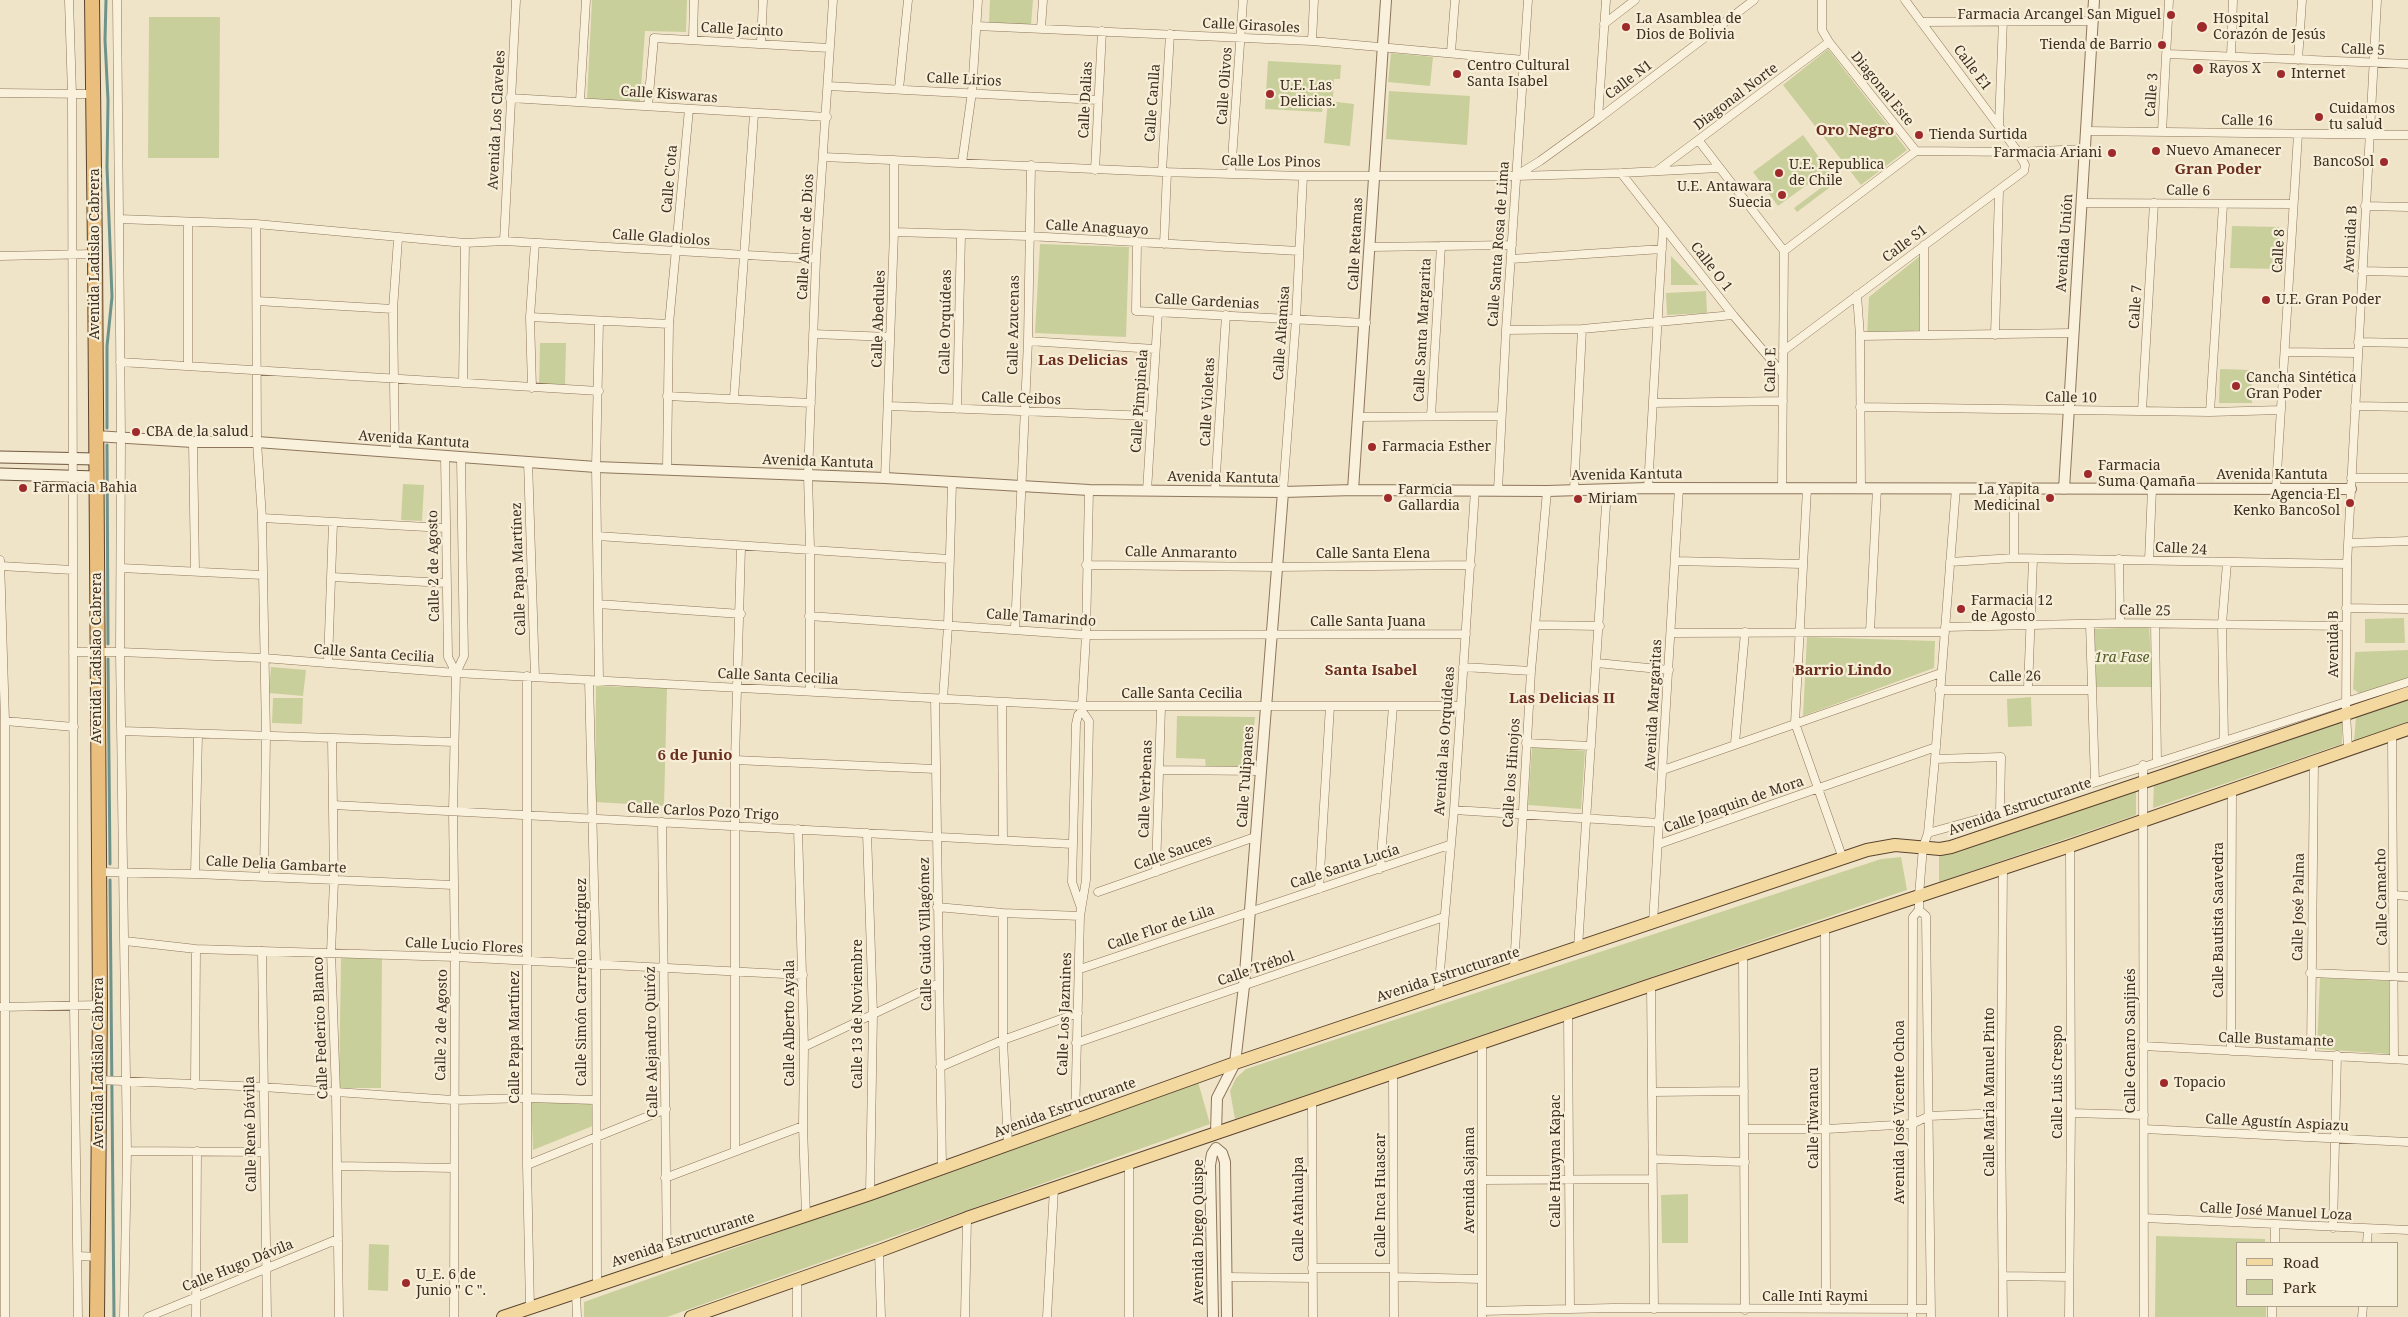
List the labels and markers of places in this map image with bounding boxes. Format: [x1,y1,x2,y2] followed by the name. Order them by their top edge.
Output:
[1958,7,2161,23] place label: Farmacia Arcangel San Miguel
[2165,9,2177,21] marker: Farmacia Arcangel San Miguel
[1636,11,1742,44] place label: La Asamblea de Dios de Bolivia
[2213,11,2326,44] place label: Hospital Corazón de Jesús
[2195,20,2209,34] marker: Hospital Corazón de Jesús
[1620,21,1632,33] marker: La Asamblea de Dios de Bolivia
[2040,37,2152,53] place label: Tienda de Barrio
[2156,39,2168,51] marker: Tienda de Barrio
[1467,58,1570,90] place label: Centro Cultural Santa Isabel
[2209,61,2261,77] place label: Rayos X
[2191,62,2205,76] marker: Rayos X
[2291,66,2346,82] place label: Internet
[1451,68,1463,80] marker: Centro Cultural Santa Isabel
[2275,68,2287,80] marker: Internet
[1280,78,1336,110] place label: U.E. Las Delicias.
[1264,88,1276,100] marker: U.E. Las Delicias.
[2329,101,2395,134] place label: Cuidamos tu salud
[2313,111,2325,123] marker: Cuidamos tu salud
[1929,127,2028,143] place label: Tienda Surtida
[1913,129,1925,141] marker: Tienda Surtida
[2166,143,2281,159] place label: Nuevo Amanecer
[1993,145,2102,161] place label: Farmacia Ariani
[2150,145,2162,157] marker: Nuevo Amanecer
[2106,147,2118,159] marker: Farmacia Ariani
[2313,154,2374,170] place label: BancoSol
[2378,156,2390,168] marker: BancoSol
[1789,157,1884,190] place label: U.E. Republica de Chile
[1773,167,1785,179] marker: U.E. Republica de Chile
[1677,179,1772,212] place label: U.E. Antawara Suecia
[1776,189,1788,201] marker: U.E. Antawara Suecia
[2276,292,2381,308] place label: U.E. Gran Poder
[2260,294,2272,306] marker: U.E. Gran Poder
[2246,370,2357,402] place label: Cancha Sintética Gran Poder
[2230,380,2242,392] marker: Cancha Sintética Gran Poder
[146,424,249,440] place label: CBA de la salud
[130,426,142,438] marker: CBA de la salud
[1382,439,1491,455] place label: Farmacia Esther
[1366,441,1378,453] marker: Farmacia Esther
[2098,458,2196,491] place label: Farmacia Suma Qamaña
[2082,468,2094,480] marker: Farmacia Suma Qamaña
[33,480,137,496] place label: Farmacia Bahia
[17,482,29,494] marker: Farmacia Bahia
[1398,482,1460,514] place label: Farmcia Gallardia
[1974,482,2040,514] place label: La Yapita Medicinal
[2233,487,2340,520] place label: Agencia El Kenko BancoSol
[1588,491,1638,507] place label: Miriam
[1382,492,1394,504] marker: Farmcia Gallardia
[2044,492,2056,504] marker: La Yapita Medicinal
[1572,493,1584,505] marker: Miriam
[2344,497,2356,509] marker: Agencia El Kenko BancoSol
[1971,593,2053,626] place label: Farmacia 12 de Agosto
[1955,603,1967,615] marker: Farmacia 12 de Agosto
[2174,1075,2226,1091] place label: Topacio
[2158,1077,2170,1089] marker: Topacio
[416,1267,486,1300] place label: U_E. 6 de Junio " C ".
[400,1277,412,1289] marker: U_E. 6 de Junio " C ".

